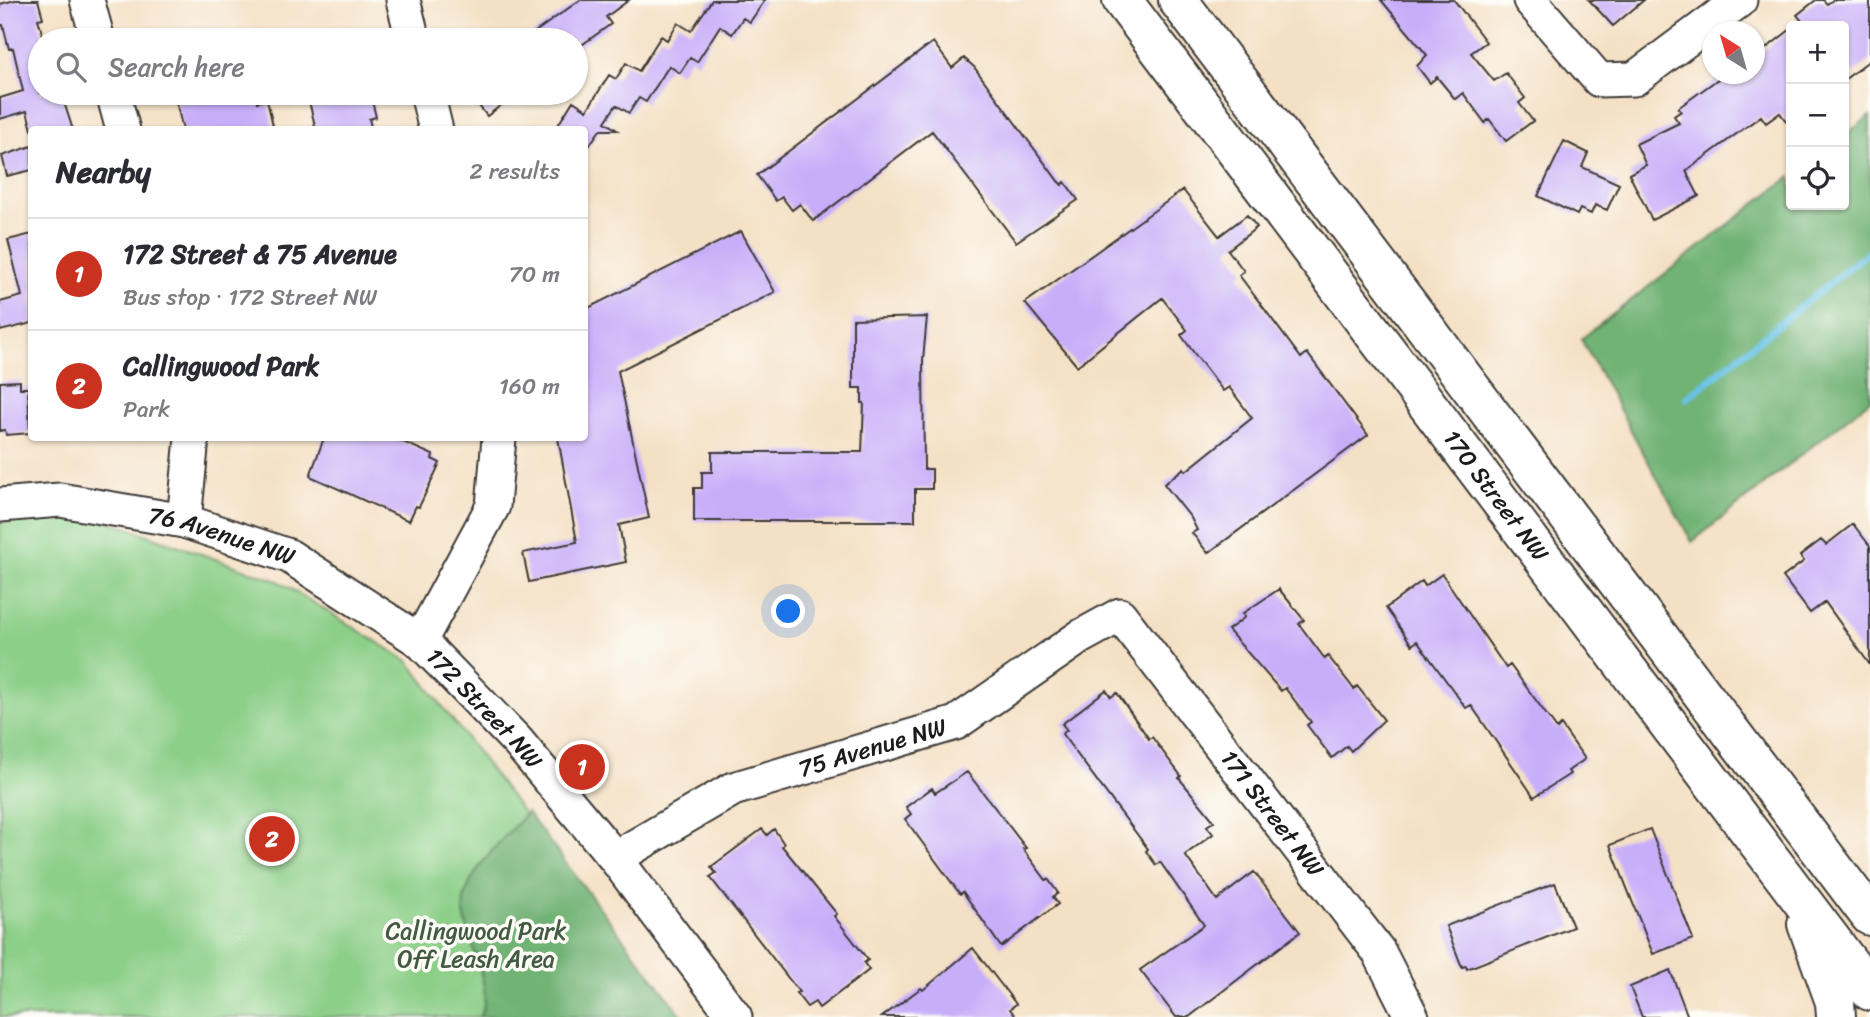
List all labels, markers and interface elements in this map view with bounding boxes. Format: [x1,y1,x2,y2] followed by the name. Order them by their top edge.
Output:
[1702,21,1765,84] north arrow
[1786,21,1849,210] map controls
[1786,21,1849,84] button: +
[28,28,588,105] search box
[108,44,245,90] text: Search here
[52,48,90,86] icon: search
[1786,84,1849,147] button: −
[56,145,151,199] text: Nearby
[1786,147,1849,210] button: locate
[469,151,560,192] text: 2 results
[123,231,397,277] text: 172 Street & 75 Avenue
[74,254,84,295] text: 1
[509,254,560,295] text: 70 m
[123,277,377,318] text: Bus stop · 172 Street NW
[123,343,319,389] text: Callingwood Park
[72,366,86,407] text: 2
[499,366,560,407] text: 160 m
[123,389,170,430] text: Park
[1432,420,1560,571] street label: 170 Street NW
[145,494,301,578] street label: 76 Avenue NW
[771,594,805,628] your location
[416,637,554,779] street label: 172 Street NW
[793,706,952,790] street label: 75 Avenue NW
[1209,740,1336,887] street label: 171 Street NW
[559,741,605,793] pin: 1
[249,813,295,865] pin: 2
[385,910,567,980] park label: Callingwood Park Off Leash Area

